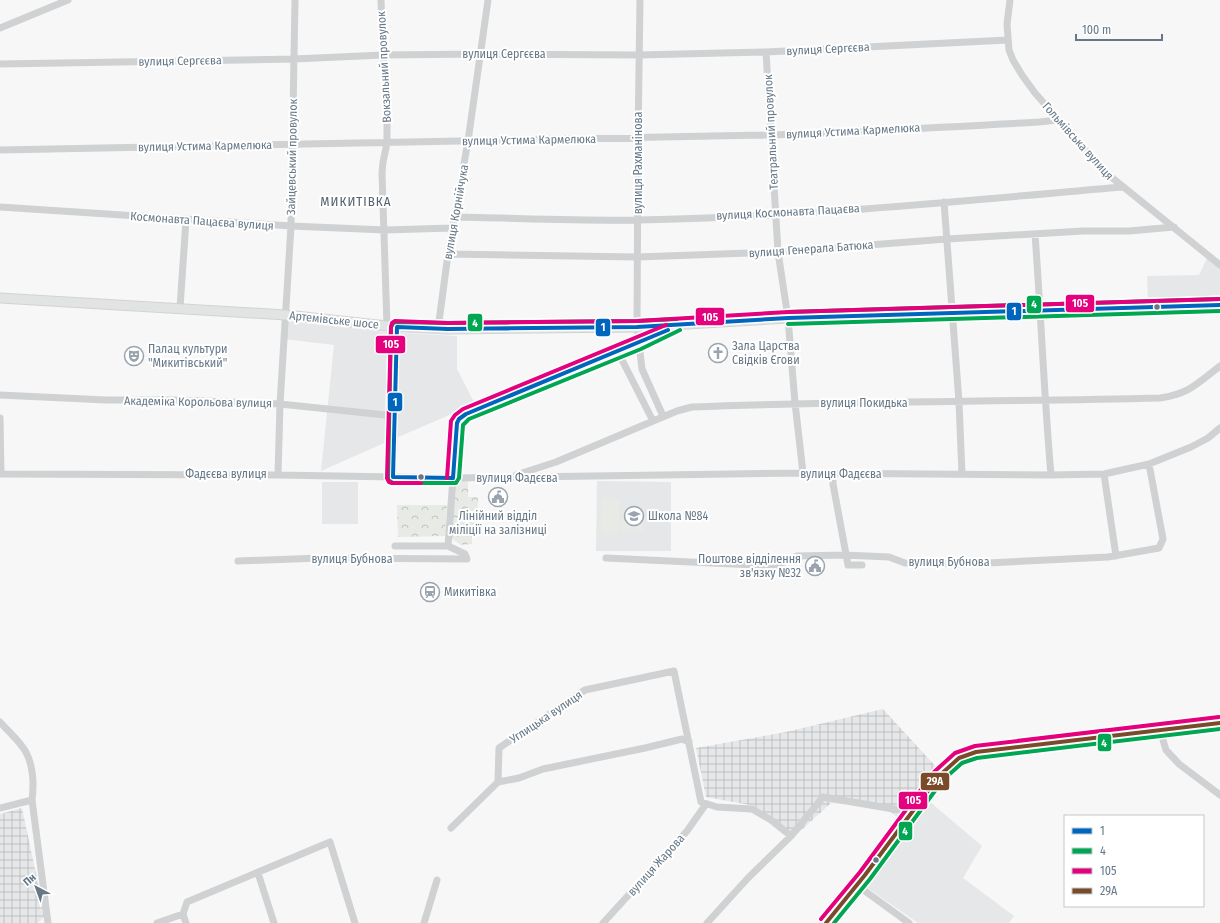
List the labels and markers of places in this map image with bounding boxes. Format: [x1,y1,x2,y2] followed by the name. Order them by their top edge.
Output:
[1152,302,1162,312] unlabelled marker
[732,339,800,367] place label: Зала Царства Свідків Єгови
[148,342,228,370] place label: Палац культури "Микитівський"
[707,342,729,364] church icon: Зала Царства Свідків Єгови
[123,345,145,367] theatre icon: Палац культури "Микитівський"
[416,472,426,482] unlabelled marker
[487,486,509,508] public building icon: Лінійний відділ міліції на залізниці
[623,505,645,527] school or university icon: Школа №84
[449,509,547,537] place label: Лінійний відділ міліції на залізниці
[648,509,709,523] place label: Школа №84
[698,552,801,580] place label: Поштове відділення зв'язку №32
[804,555,826,577] public building icon: Поштове відділення зв'язку №32
[419,581,441,603] station icon: Микитівка
[444,585,496,599] place label: Микитівка
[871,855,881,865] unlabelled marker

